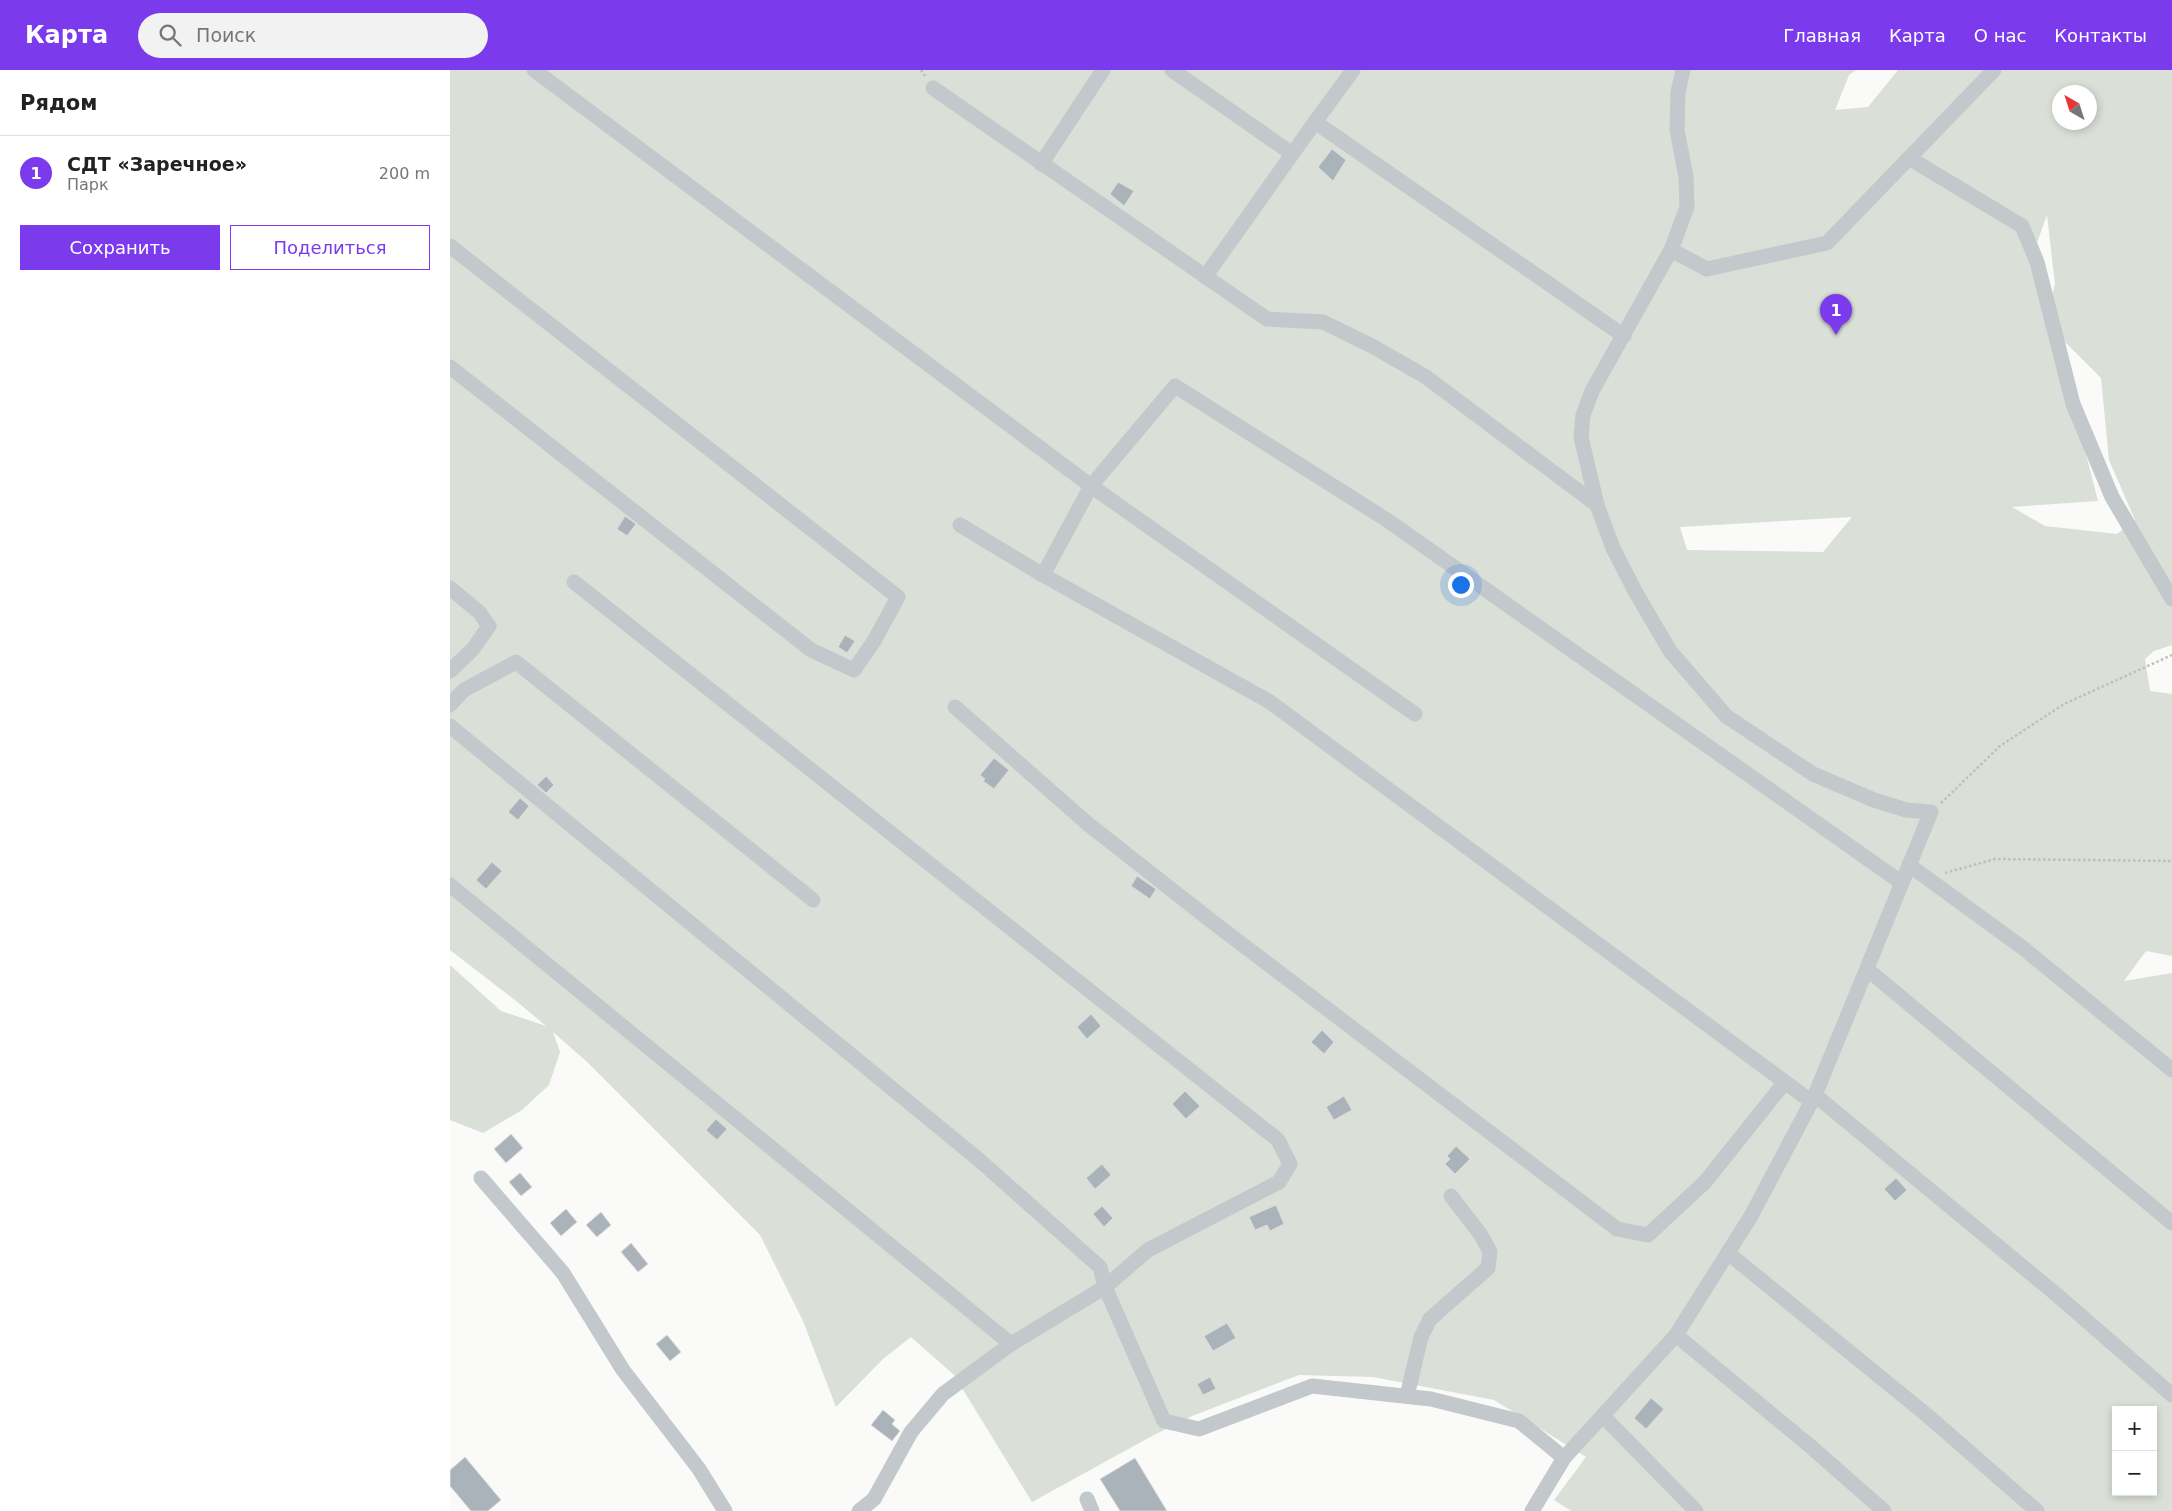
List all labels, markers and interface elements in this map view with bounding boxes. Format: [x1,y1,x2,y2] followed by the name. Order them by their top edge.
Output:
[138,13,488,58] search box
[25,21,108,49] text: Карта
[156,21,184,49] icon: search
[196,24,256,46] text: Поиск
[1783,25,1861,46] text: Главная
[1889,25,1946,46] text: Карта
[1974,25,2026,46] text: О нас
[2054,25,2147,46] text: Контакты
[2052,85,2097,130] north arrow
[20,91,97,115] text: Рядом
[67,153,247,175] text: СДТ «Заречное»
[30,164,42,183] text: 1
[379,164,430,183] text: 200 m
[67,175,109,194] text: Парк
[20,225,220,270] button: Сохранить
[230,225,430,270] button: Поделиться
[1820,294,1852,335] pin: 1
[1448,572,1474,598] your location
[2112,1406,2157,1496] map controls
[2112,1406,2157,1451] button: +
[2112,1451,2157,1496] button: −

